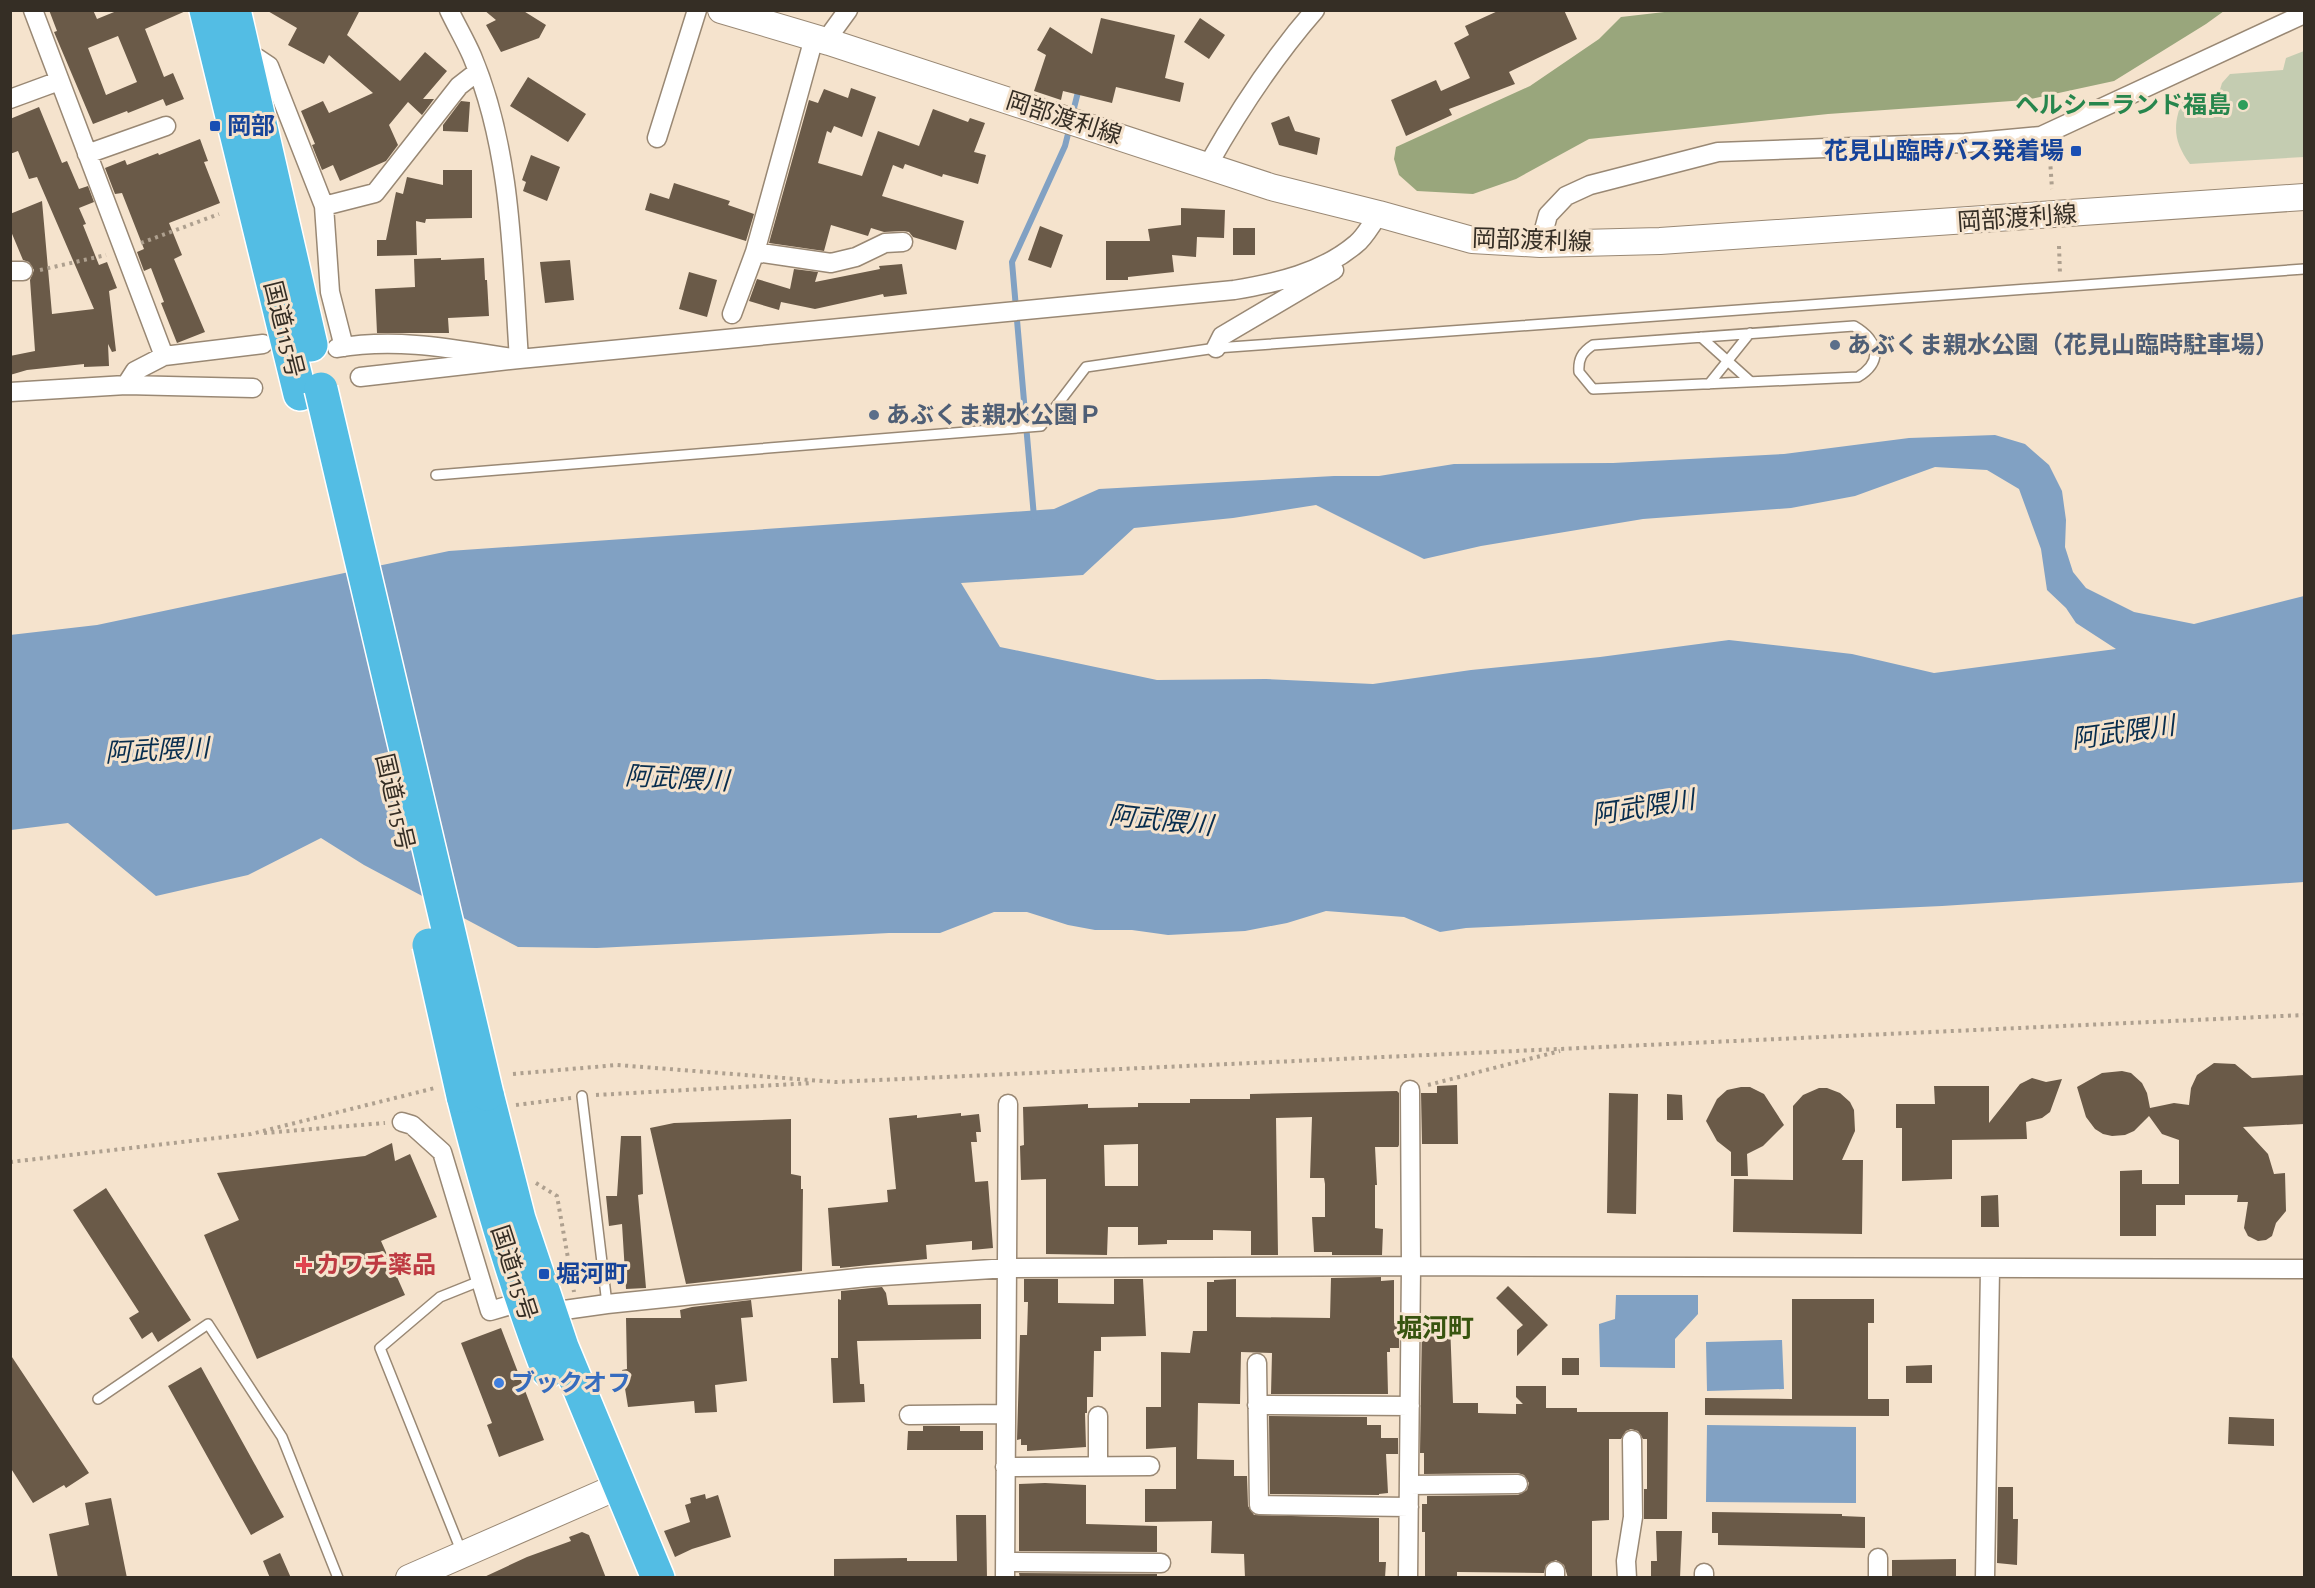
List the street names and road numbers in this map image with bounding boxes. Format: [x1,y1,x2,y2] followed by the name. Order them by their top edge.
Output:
[1003,87,1125,149] street label: 岡部渡利線
[1956,201,2078,235] street label: 岡部渡利線
[1472,225,1592,255] street label: 岡部渡利線
[259,278,309,380] street label: 国道115号
[371,751,419,853] street label: 国道115号
[486,1222,542,1324] street label: 国道115号

